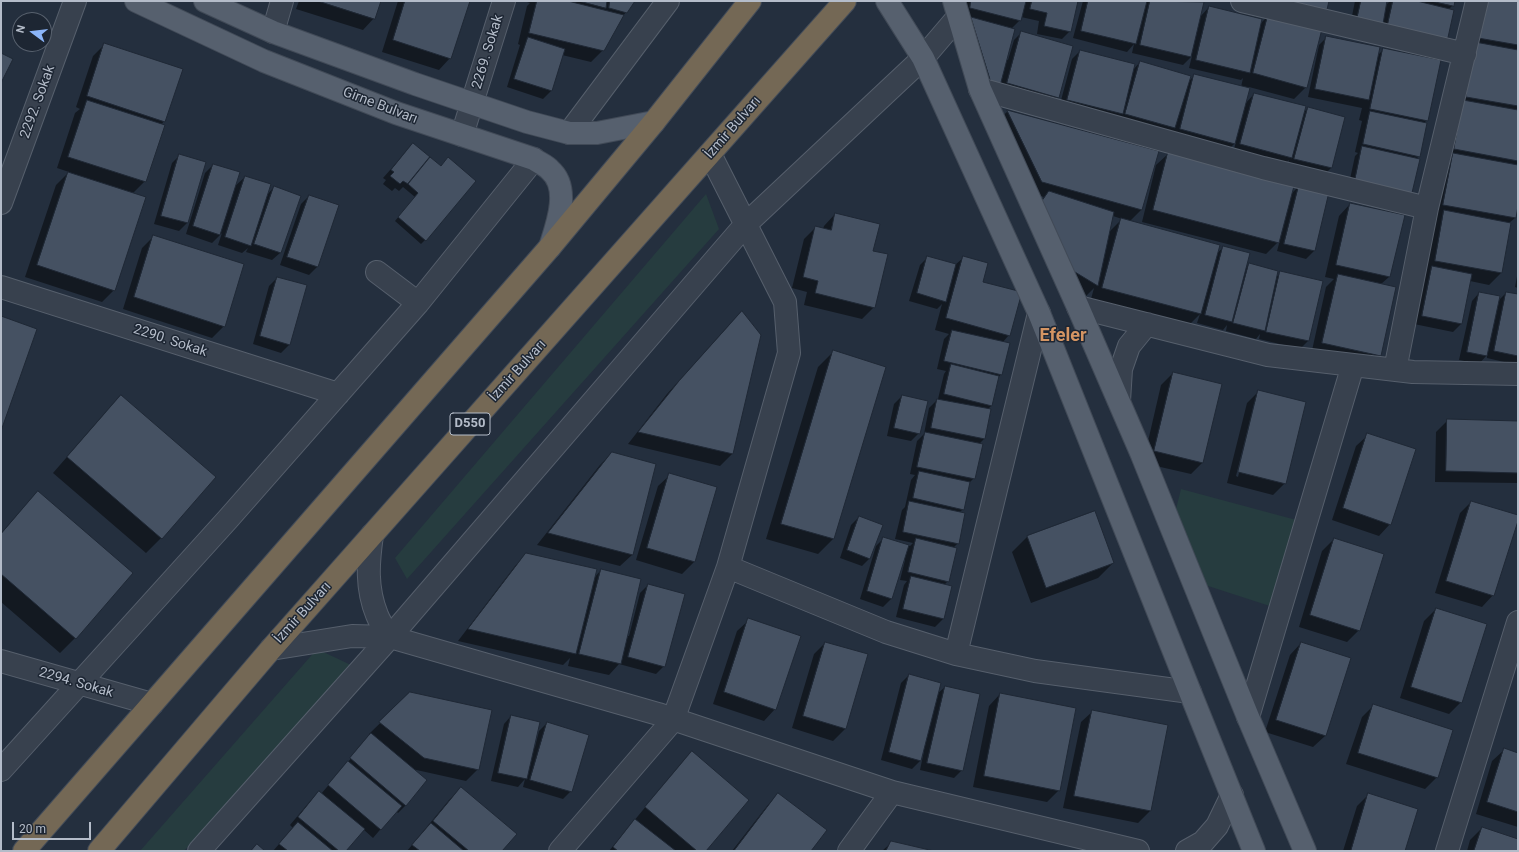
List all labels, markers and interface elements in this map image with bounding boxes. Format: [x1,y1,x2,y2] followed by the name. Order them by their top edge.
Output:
[12,12,52,52] north arrow
[469,13,507,91] street label: 2269. Sokak
[14,24,28,34] text: N
[17,63,59,141] street label: 2292. Sokak
[340,84,420,128] street label: Girne Bulvarı
[701,93,765,163] street label: İzmir Bulvarı
[131,321,209,361] street label: 2290. Sokak
[1040,325,1086,347] district label: Efeler
[486,337,550,405] street label: İzmir Bulvarı
[450,413,490,435] road number: D550
[271,579,335,647] street label: İzmir Bulvarı
[37,664,115,702] street label: 2294. Sokak
[14,814,93,840] scale bar
[19,822,46,836] text: 20 m

